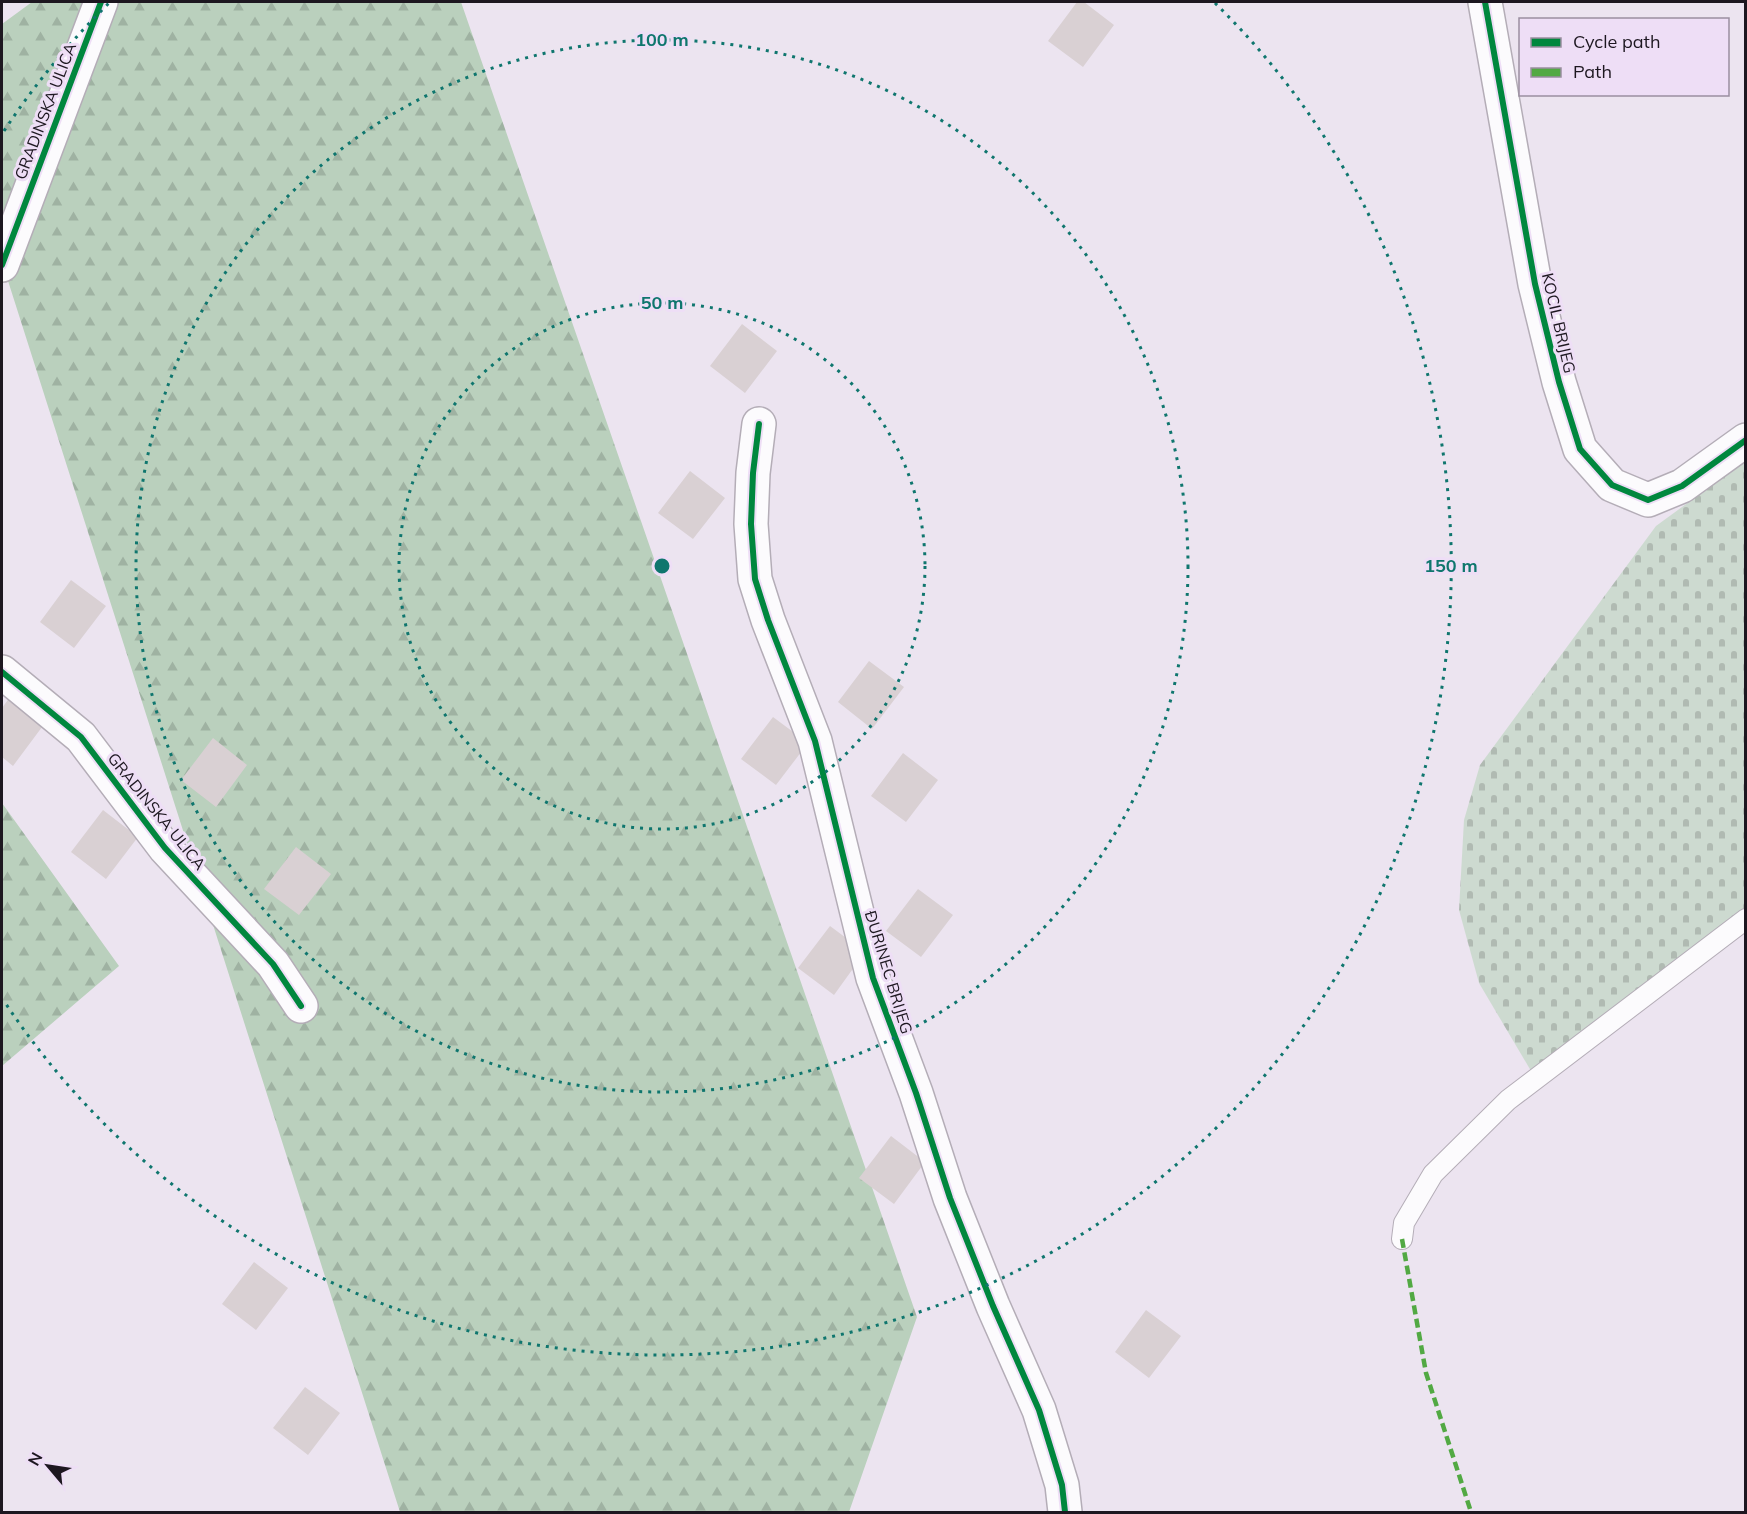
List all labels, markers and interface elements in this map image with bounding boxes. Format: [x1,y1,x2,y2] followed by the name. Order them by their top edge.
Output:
[1519,18,1729,96] legend
[635,28,689,51] text: 100 m
[1573,30,1660,53] text: Cycle path
[10,40,80,182] street label: GRADINSKA ULICA
[1573,60,1612,83] text: Path
[1538,271,1580,375] street label: KOCIL BRIJEG
[641,291,683,314] text: 50 m
[1424,554,1478,577] text: 150 m
[652,556,672,576] centre of rings
[104,748,211,874] street label: GRADINSKA ULICA
[861,908,917,1036] street label: ĐURINEC BRIJEG
[18,1436,78,1496] north arrow
[23,1449,47,1469] text: N

